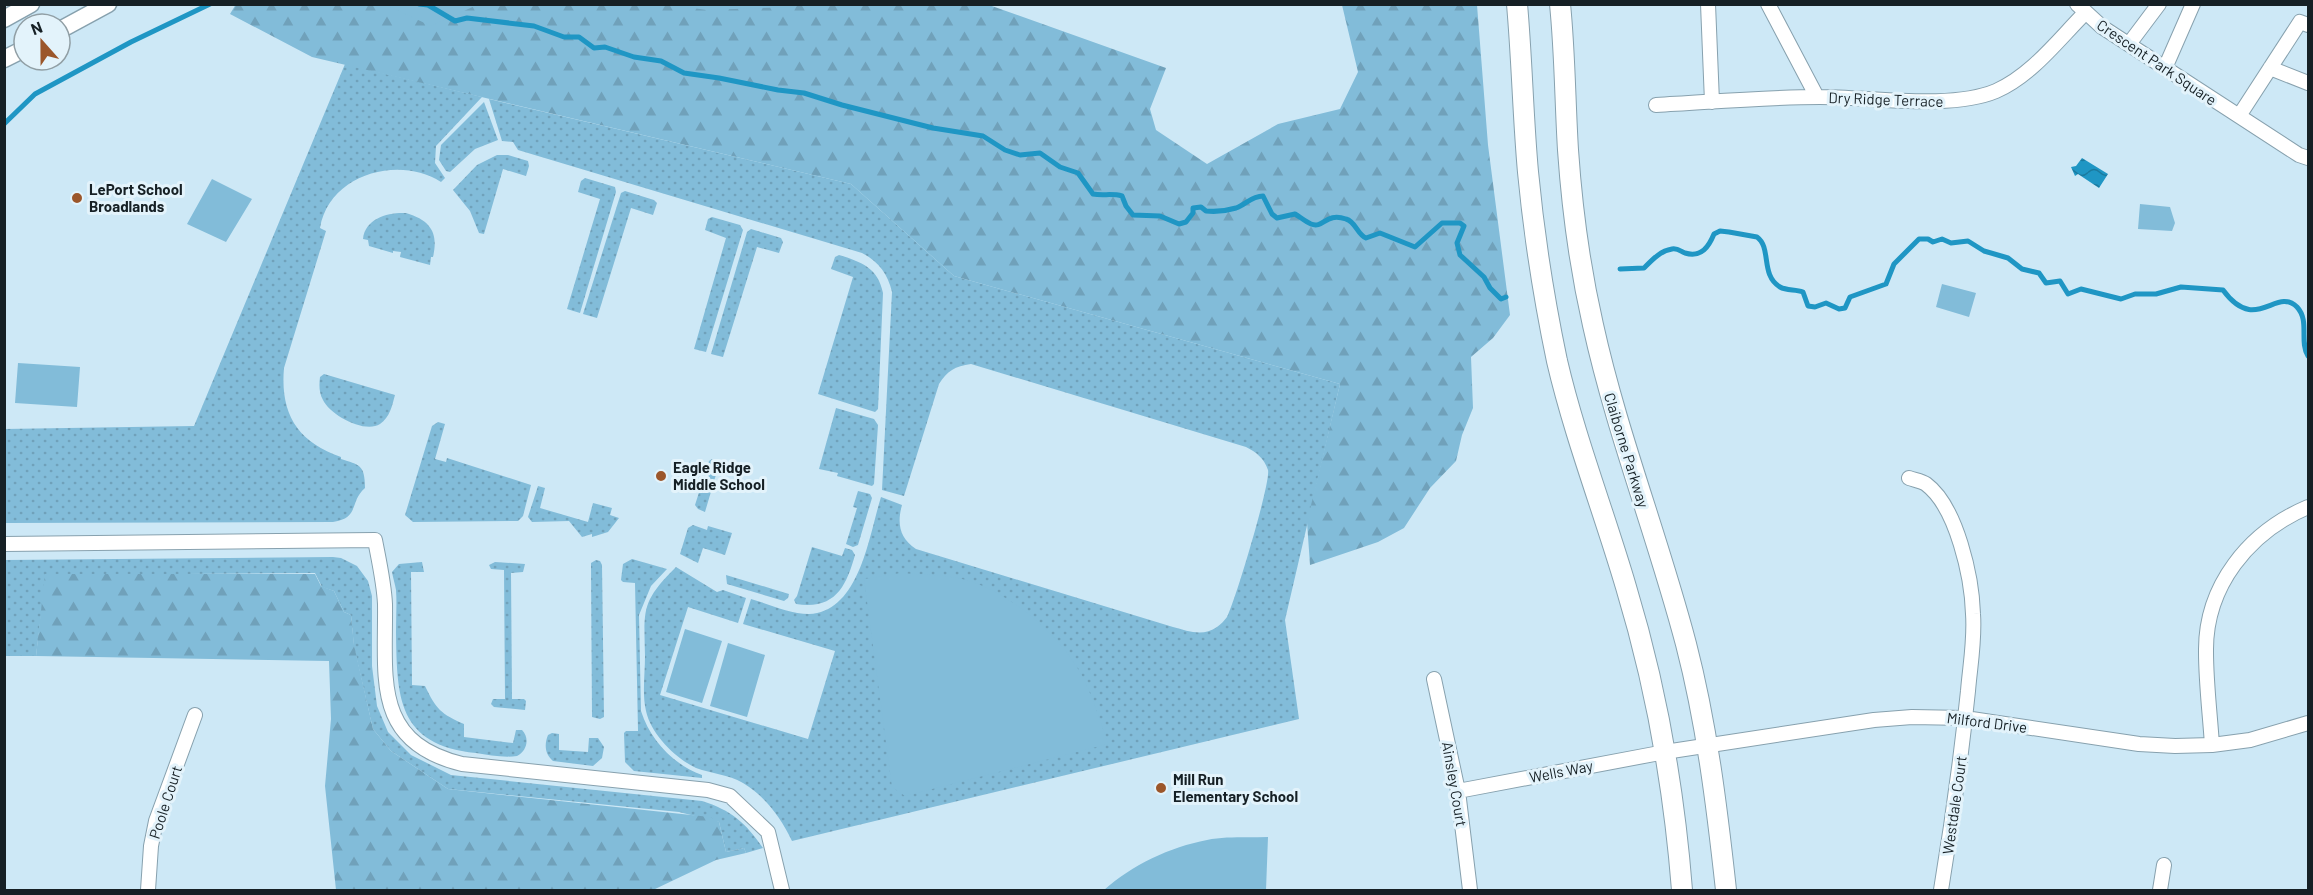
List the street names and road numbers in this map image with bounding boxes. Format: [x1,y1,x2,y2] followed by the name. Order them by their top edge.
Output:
[2094,15,2220,109] street label: Crescent Park Square
[1828,88,1944,110] street label: Dry Ridge Terrace
[1601,390,1653,510] street label: Claiborne Parkway
[1946,708,2028,736] street label: Milford Drive
[1439,740,1471,828] street label: Ainsley Court
[1938,754,1970,856] street label: Westdale Court
[1528,756,1594,786] street label: Wells Way
[145,763,185,841] street label: Poole Court

